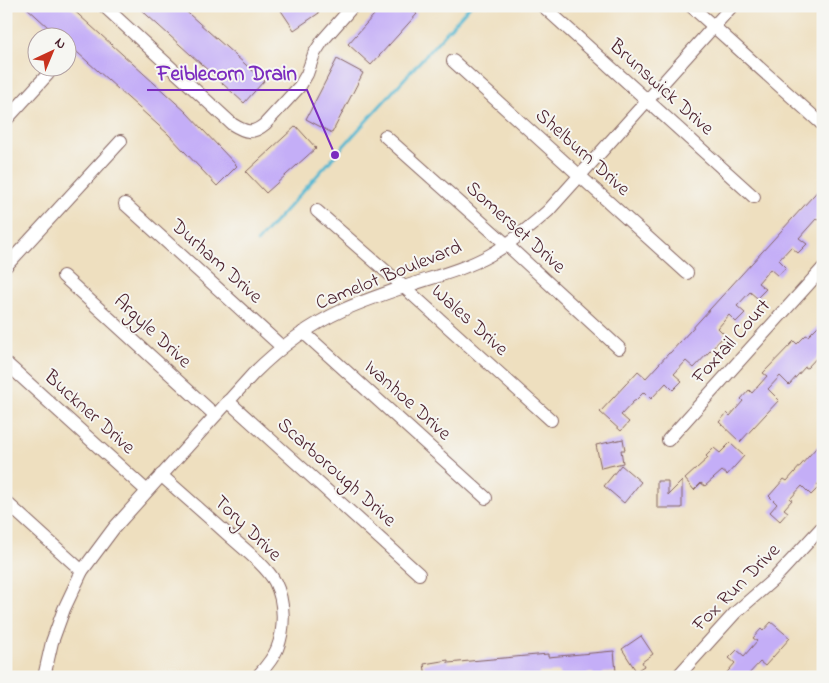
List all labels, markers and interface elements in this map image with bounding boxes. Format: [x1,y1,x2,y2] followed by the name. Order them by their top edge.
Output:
[28,28,78,78] north arrow
[601,32,720,143] street label: Brunswick Drive
[49,33,71,55] text: N
[147,54,307,90] callout: Feiblecorn Drain
[156,60,297,90] text: Feiblecorn Drain
[528,102,636,204] street label: Shelburn Drive
[458,175,572,281] street label: Somerset Drive
[163,212,268,311] street label: Durham Drive
[312,233,466,319] street label: Camelot Boulevard
[424,278,514,364] street label: Wales Drive
[106,288,198,377] street label: Argyle Drive
[685,293,778,392] street label: Foxtail Court
[357,354,457,448] street label: Ivanhoe Drive
[36,363,141,462] street label: Buckner Drive
[269,411,402,535] street label: Scarborough Drive
[206,489,288,569] street label: Tory Drive
[686,537,788,639] street label: Fox Run Drive

